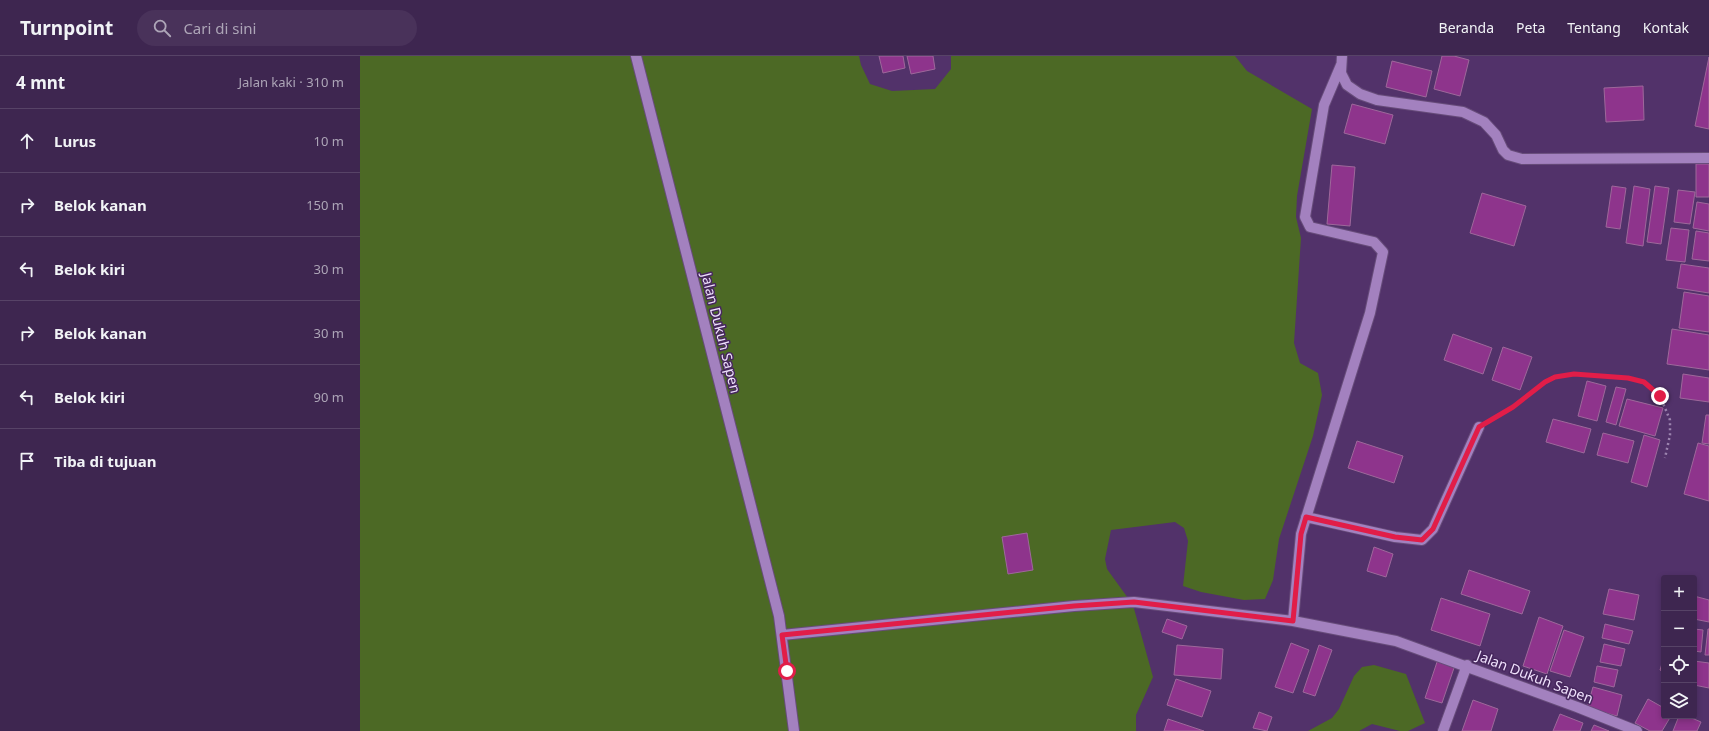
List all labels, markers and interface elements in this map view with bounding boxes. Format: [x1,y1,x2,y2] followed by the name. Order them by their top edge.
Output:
[137,10,417,46] search box
[20,15,113,41] text: Turnpoint
[151,17,173,39] icon: search
[183,18,256,38] text: Cari di sini
[1439,18,1494,37] text: Beranda
[1516,18,1545,37] text: Peta
[1567,18,1621,37] text: Tentang
[1643,18,1689,37] text: Kontak
[16,71,65,94] text: 4 mnt
[238,73,344,91] text: Jalan kaki · 310 m
[16,130,38,152] icon: ahead
[54,131,96,151] text: Lurus
[314,132,344,150] text: 10 m
[16,194,38,216] icon: right
[54,195,147,215] text: Belok kanan
[306,196,344,214] text: 150 m
[16,258,38,280] icon: left
[54,259,125,279] text: Belok kiri
[314,260,344,278] text: 30 m
[697,269,746,395] street label: Jalan Dukuh Sapen
[16,322,38,344] icon: right
[54,323,147,343] text: Belok kanan
[314,324,344,342] text: 30 m
[16,386,38,408] icon: left
[54,387,125,407] text: Belok kiri
[1651,387,1669,405] route end
[314,388,344,406] text: 90 m
[16,450,38,472] icon: arrive
[54,451,157,471] text: Tiba di tujuan
[1661,575,1697,719] map controls
[1661,575,1697,611] button: +
[1661,611,1697,647] button: −
[1472,645,1596,708] street label: Jalan Dukuh Sapen
[1661,647,1697,683] button: locate
[778,662,796,680] route start
[1661,683,1697,719] button: layers

